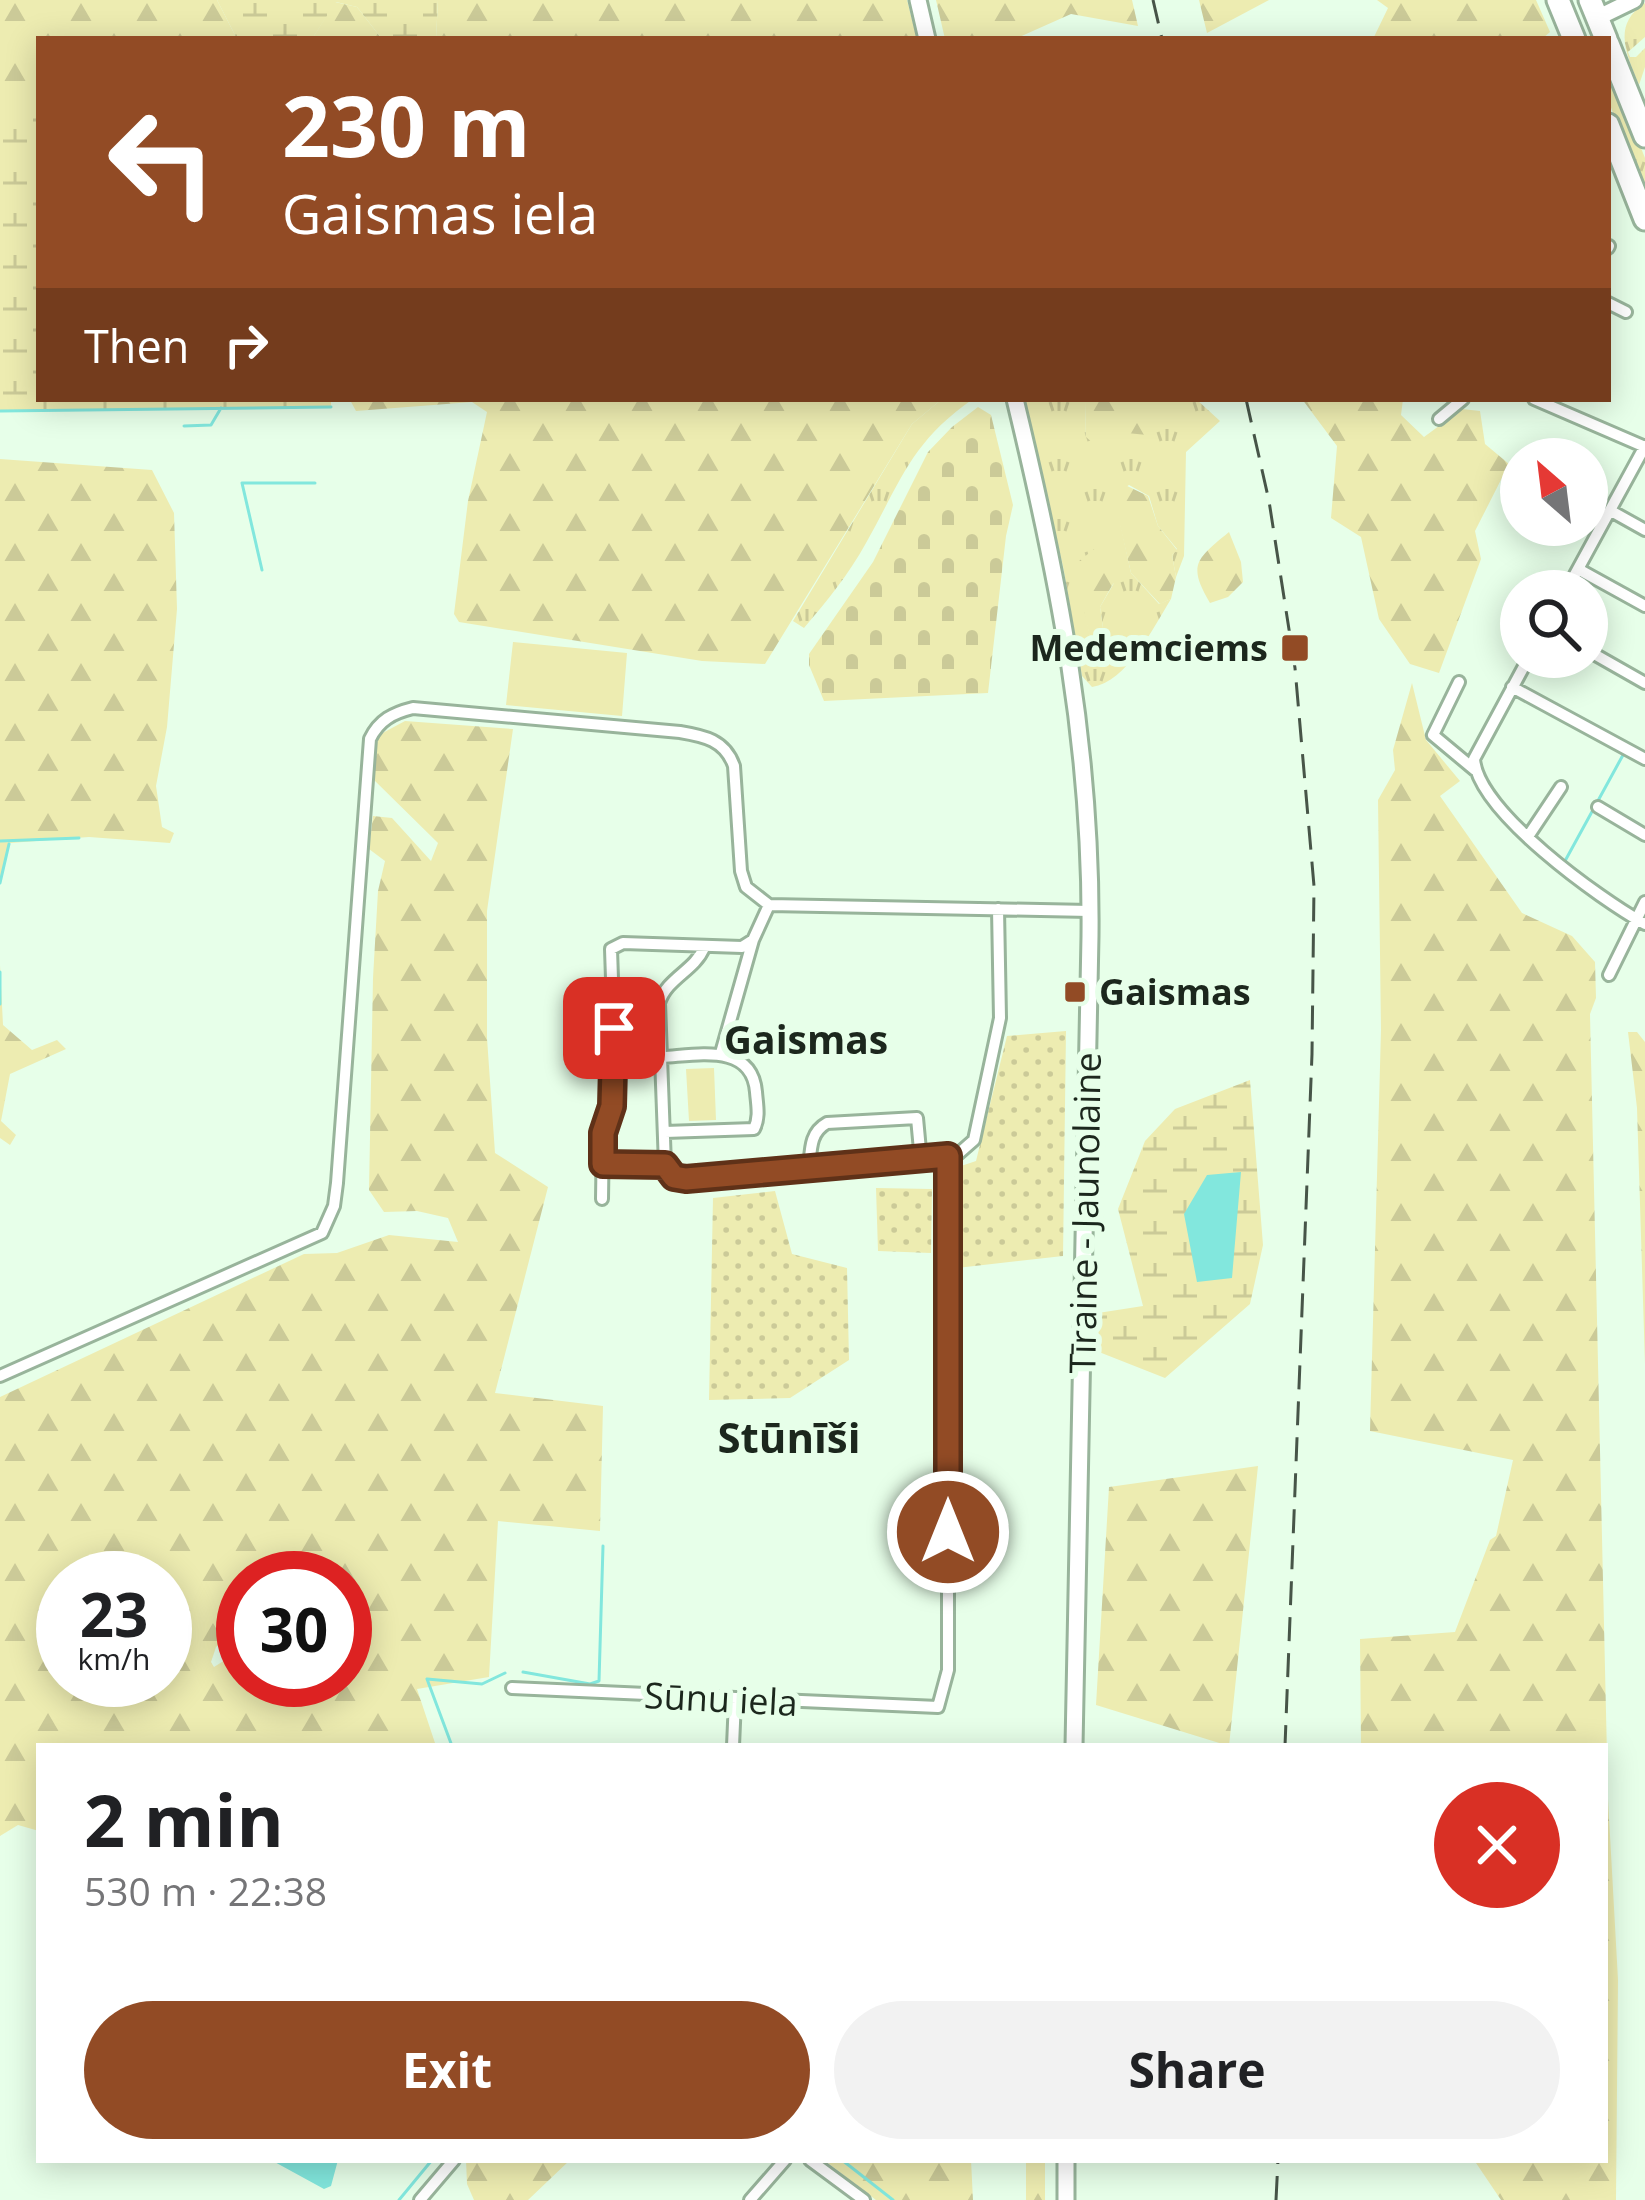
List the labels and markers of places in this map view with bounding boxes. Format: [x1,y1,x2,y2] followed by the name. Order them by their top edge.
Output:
[1029,623,1268,672] place label: Medemciems
[1279,632,1311,664] marker: Medemciems
[1099,967,1251,1016] place label: Gaismas
[563,977,665,1079] pin
[1062,979,1088,1005] marker: Gaismas

